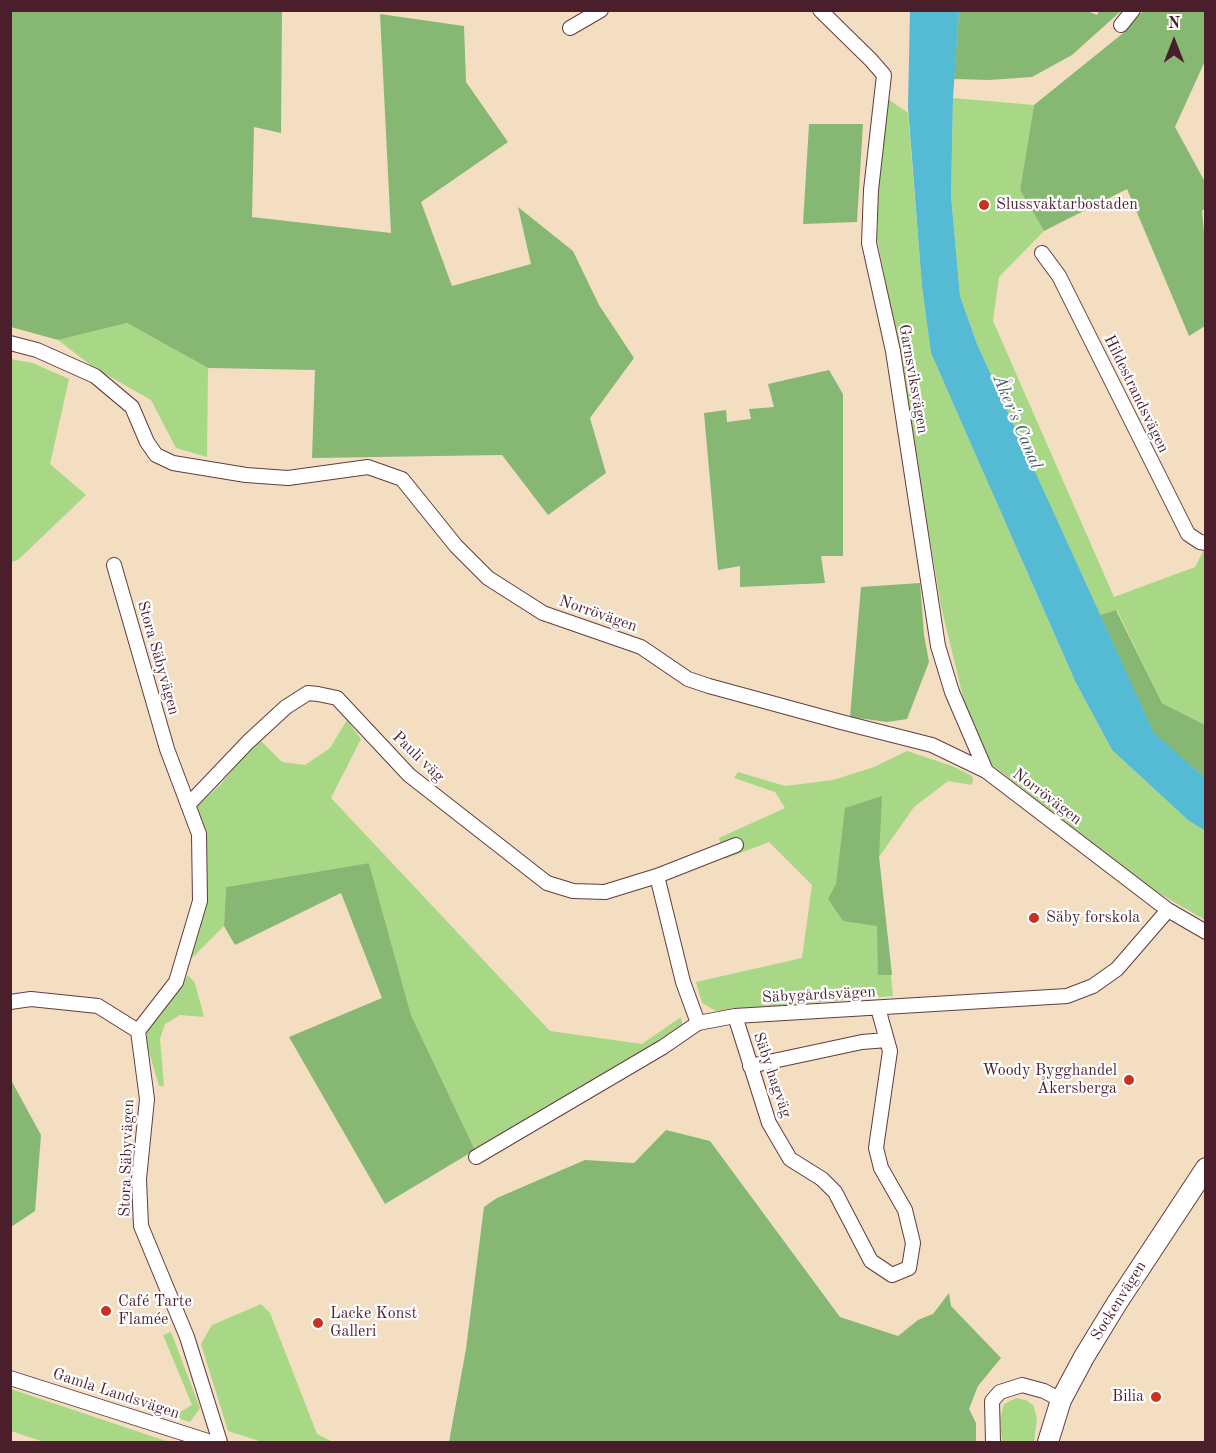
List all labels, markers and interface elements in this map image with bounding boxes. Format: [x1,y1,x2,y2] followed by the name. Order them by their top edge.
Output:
[1144,12,1204,72] north arrow
[1168,16,1180,32] text: N
[996,195,1138,215] place label: Slussvaktarbostaden
[977,198,991,212] marker: Slussvaktarbostaden
[894,323,932,435] street label: Garnsviksvägen
[1099,332,1173,456] street label: Hildestrandsvägen
[987,371,1047,473] water label: Åker's Canal
[556,592,640,636] street label: Norrövägen
[133,599,183,717] street label: Stora Säbyvägen
[388,728,448,786] street label: Pauli väg
[1009,765,1085,829] street label: Norrövägen
[1046,908,1140,928] place label: Säby forskola
[1027,911,1041,925] marker: Säby forskola
[762,982,876,1008] street label: Säbygårdsvägen
[748,1030,796,1120] street label: Säby hagväg
[982,1061,1117,1099] place label: Woody Bygghandel Åkersberga
[1122,1073,1136,1087] marker: Woody Bygghandel Åkersberga
[115,1099,139,1217] street label: Stora Säbyvägen
[1087,1258,1151,1344] street label: Sockenvägen
[118,1292,192,1330] place label: Café Tarte Flamée
[99,1304,113,1318] marker: Café Tarte Flamée
[330,1304,417,1342] place label: Lacke Konst Galleri
[311,1316,325,1330] marker: Lacke Konst Galleri
[50,1364,182,1424] street label: Gamla Landsvägen
[1112,1387,1144,1407] place label: Bilia
[1149,1390,1163,1404] marker: Bilia

